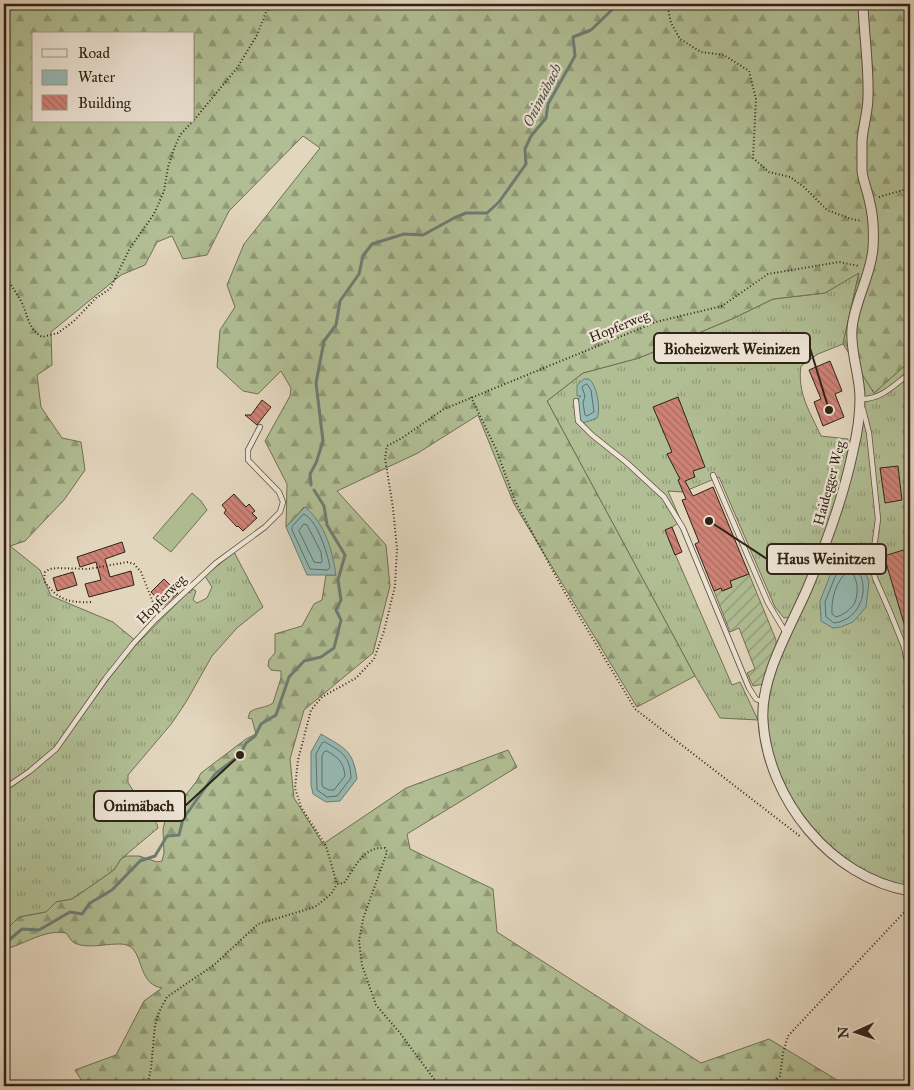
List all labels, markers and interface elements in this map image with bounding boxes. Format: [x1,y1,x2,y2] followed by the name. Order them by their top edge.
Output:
[32,32,195,122] legend
[78,44,110,62] text: Road
[518,60,566,129] water label: Onimäbach
[78,68,115,86] text: Water
[78,94,132,112] text: Building
[587,307,652,346] street label: Hopferweg
[654,333,810,363] callout: Bioheizwerk Weinizen
[664,340,801,358] text: Bioheizwerk Weinizen
[810,439,849,527] street label: Haidegger Weg
[767,544,886,574] callout: Haus Weinitzen
[777,550,876,568] text: Haus Weinitzen
[133,571,190,628] street label: Hopferweg
[94,791,185,821] callout: Onimäbach
[104,797,175,815] text: Onimäbach
[832,1008,882,1058] north arrow
[835,1026,852,1039] text: N

